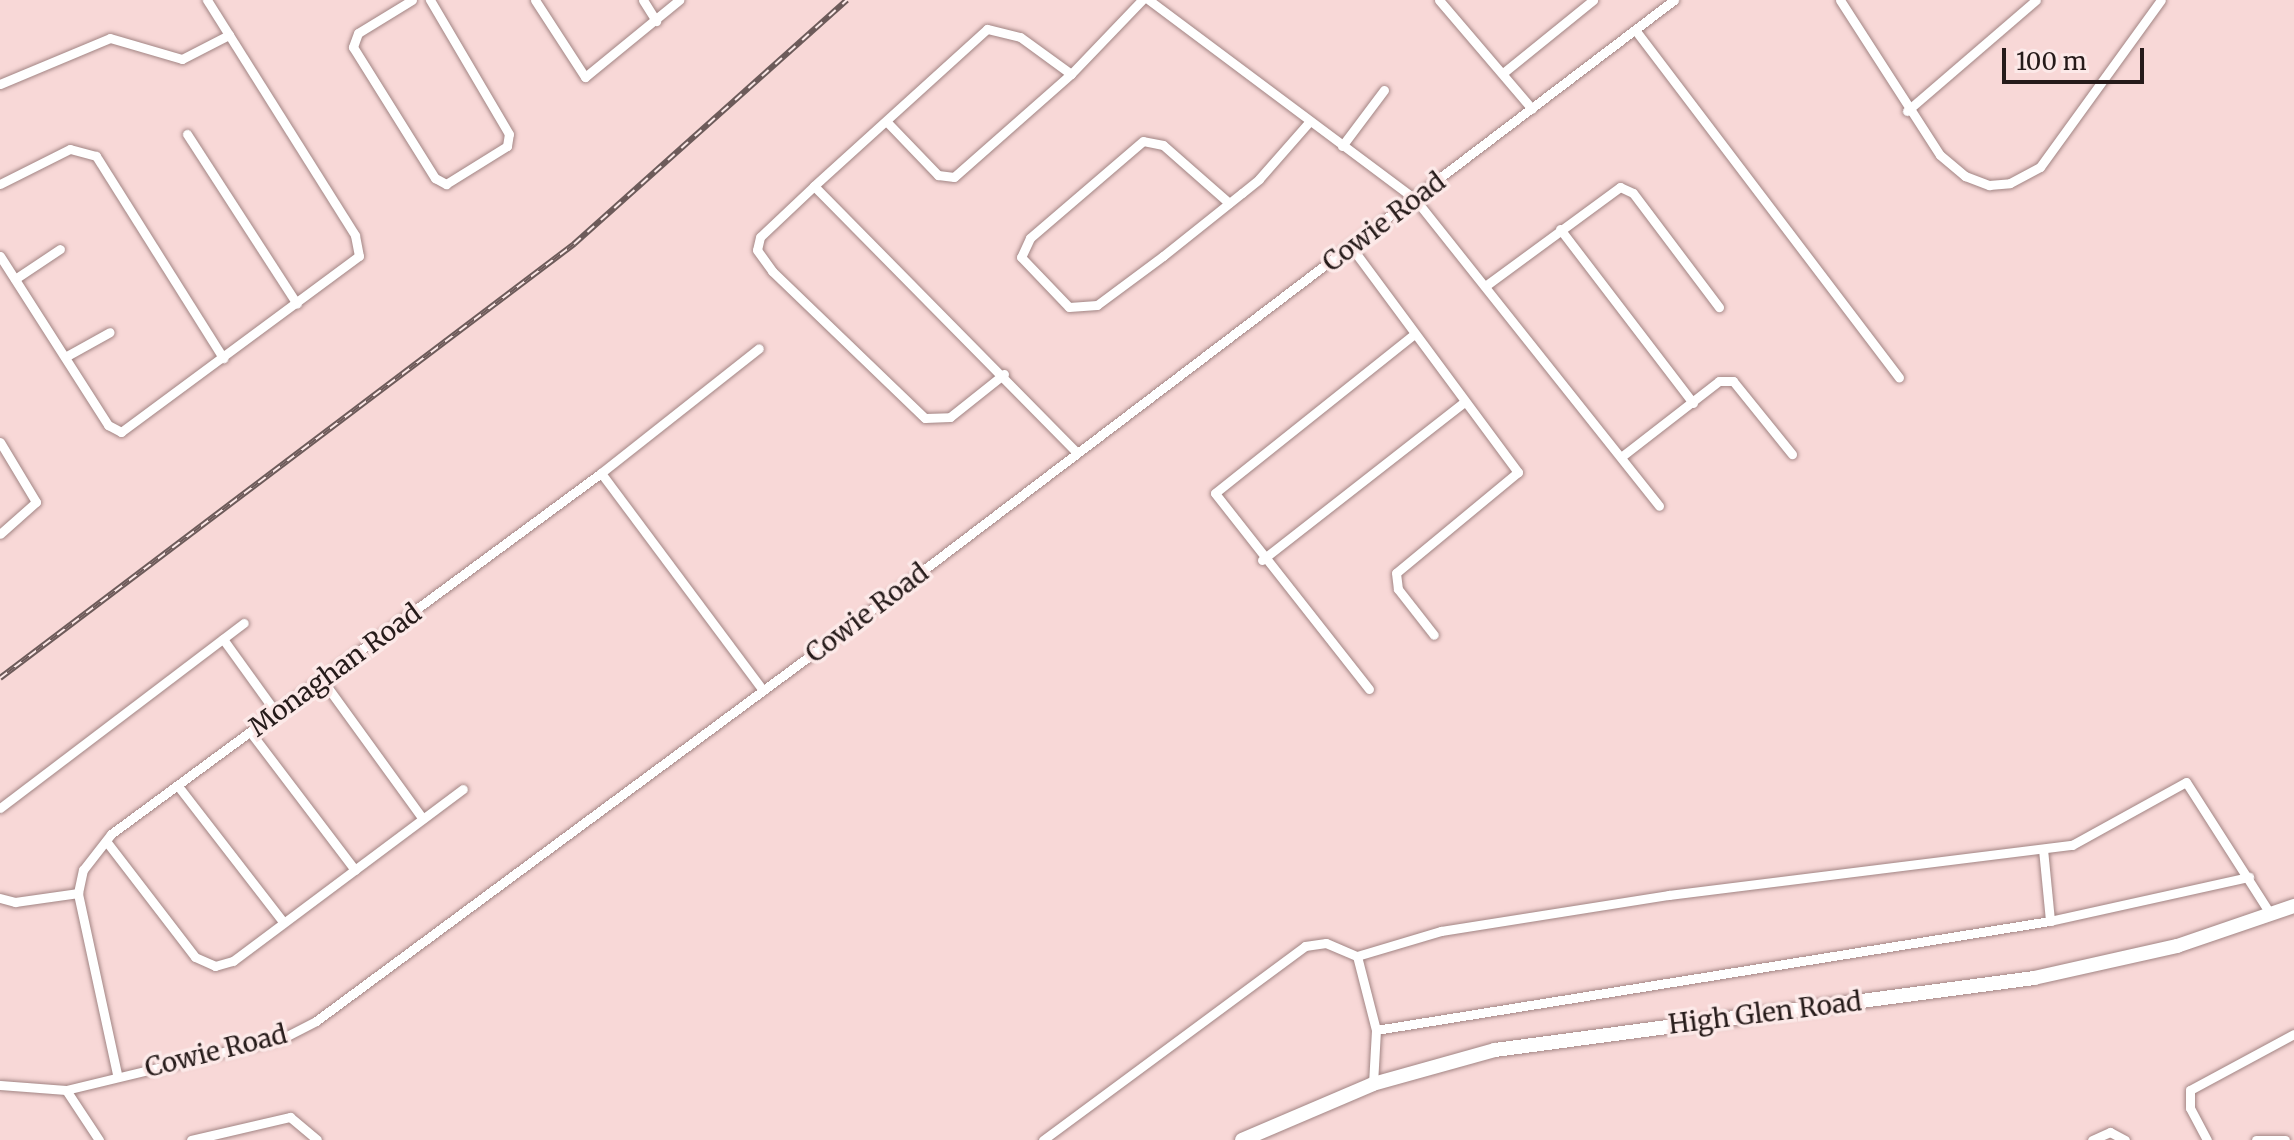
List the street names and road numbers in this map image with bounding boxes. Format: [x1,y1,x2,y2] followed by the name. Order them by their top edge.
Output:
[1317,166,1451,278] street label: Cowie Road
[800,557,934,669] street label: Cowie Road
[243,597,427,743] street label: Monaghan Road
[1667,986,1863,1040] street label: High Glen Road
[142,1018,290,1084] street label: Cowie Road

